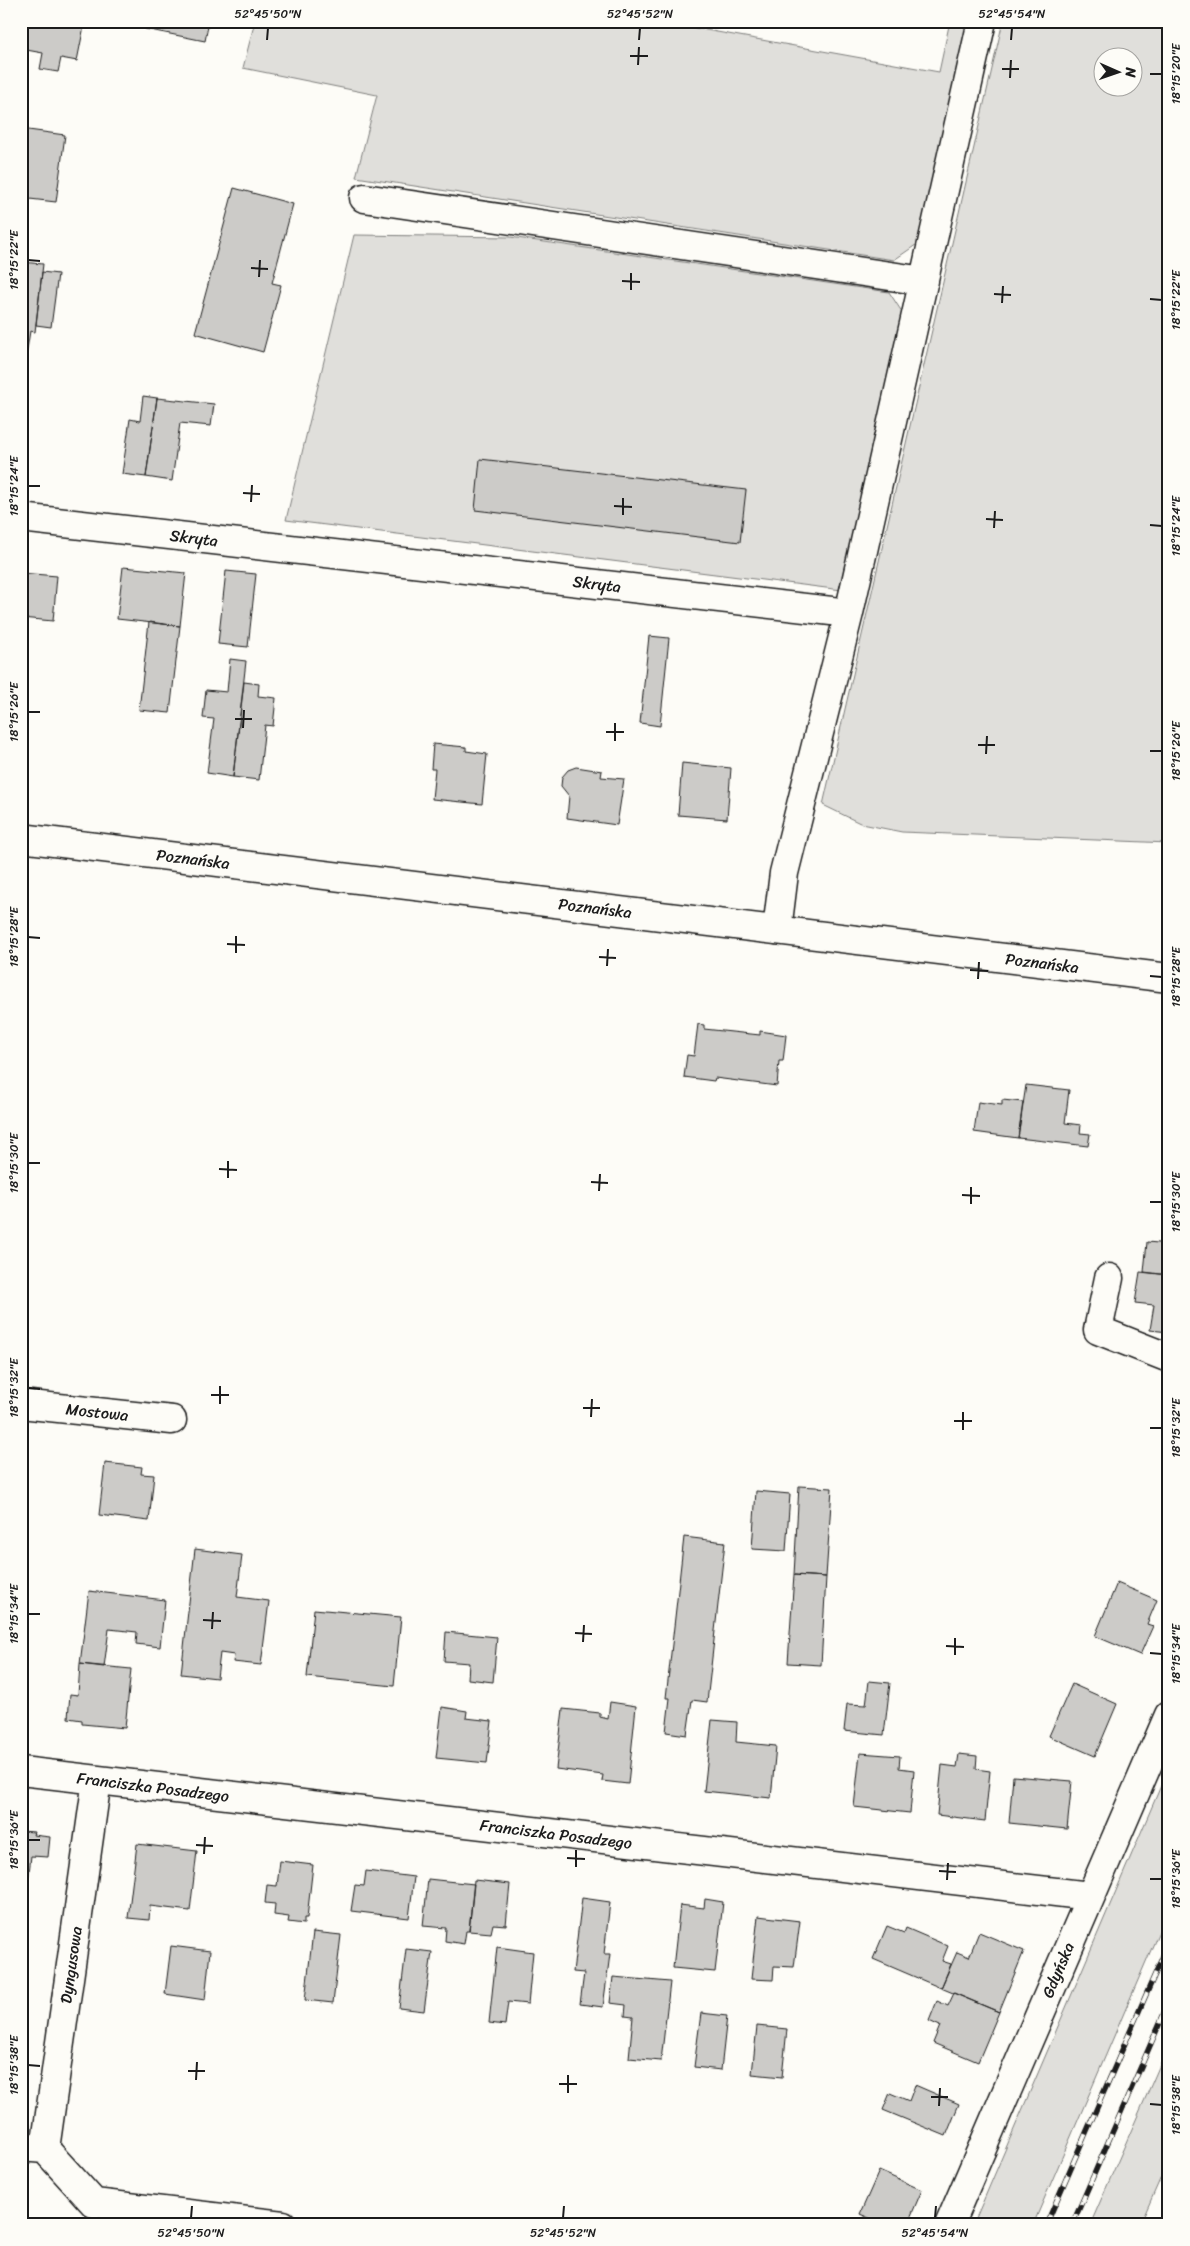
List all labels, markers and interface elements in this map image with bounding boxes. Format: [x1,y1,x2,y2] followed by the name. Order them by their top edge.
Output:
[235,3,302,25] text: 52°45'50"N
[607,3,674,25] text: 52°45'52"N
[979,3,1046,25] text: 52°45'54"N
[1165,42,1187,104] text: 18°15'20"E
[1092,48,1142,98] north arrow
[1118,66,1143,78] text: N
[3,229,25,290] text: 18°15'22"E
[1165,269,1187,330] text: 18°15'22"E
[3,454,25,516] text: 18°15'24"E
[1165,494,1187,556] text: 18°15'24"E
[168,521,220,555] street label: Skryta
[571,567,623,601] street label: Skryta
[3,681,25,742] text: 18°15'26"E
[1165,720,1187,781] text: 18°15'26"E
[155,840,231,878] street label: Poznańska
[557,889,633,927] street label: Poznańska
[3,906,25,967] text: 18°15'28"E
[1004,944,1080,982] street label: Poznańska
[1165,946,1187,1007] text: 18°15'28"E
[3,1132,25,1193] text: 18°15'30"E
[1165,1171,1187,1232] text: 18°15'30"E
[3,1357,25,1418] text: 18°15'32"E
[64,1394,130,1430] street label: Mostowa
[1165,1397,1187,1458] text: 18°15'32"E
[3,1583,25,1644] text: 18°15'34"E
[1165,1623,1187,1684] text: 18°15'34"E
[75,1763,231,1811] street label: Franciszka Posadzego
[3,1809,25,1870] text: 18°15'36"E
[478,1810,634,1858] street label: Franciszka Posadzego
[1165,1848,1187,1909] text: 18°15'36"E
[51,1924,91,2006] street label: Dyngusowa
[1033,1937,1083,2003] street label: Gdyńska
[3,2034,25,2095] text: 18°15'38"E
[1165,2074,1187,2135] text: 18°15'38"E
[158,2222,225,2244] text: 52°45'50"N
[530,2222,597,2244] text: 52°45'52"N
[902,2222,969,2244] text: 52°45'54"N

